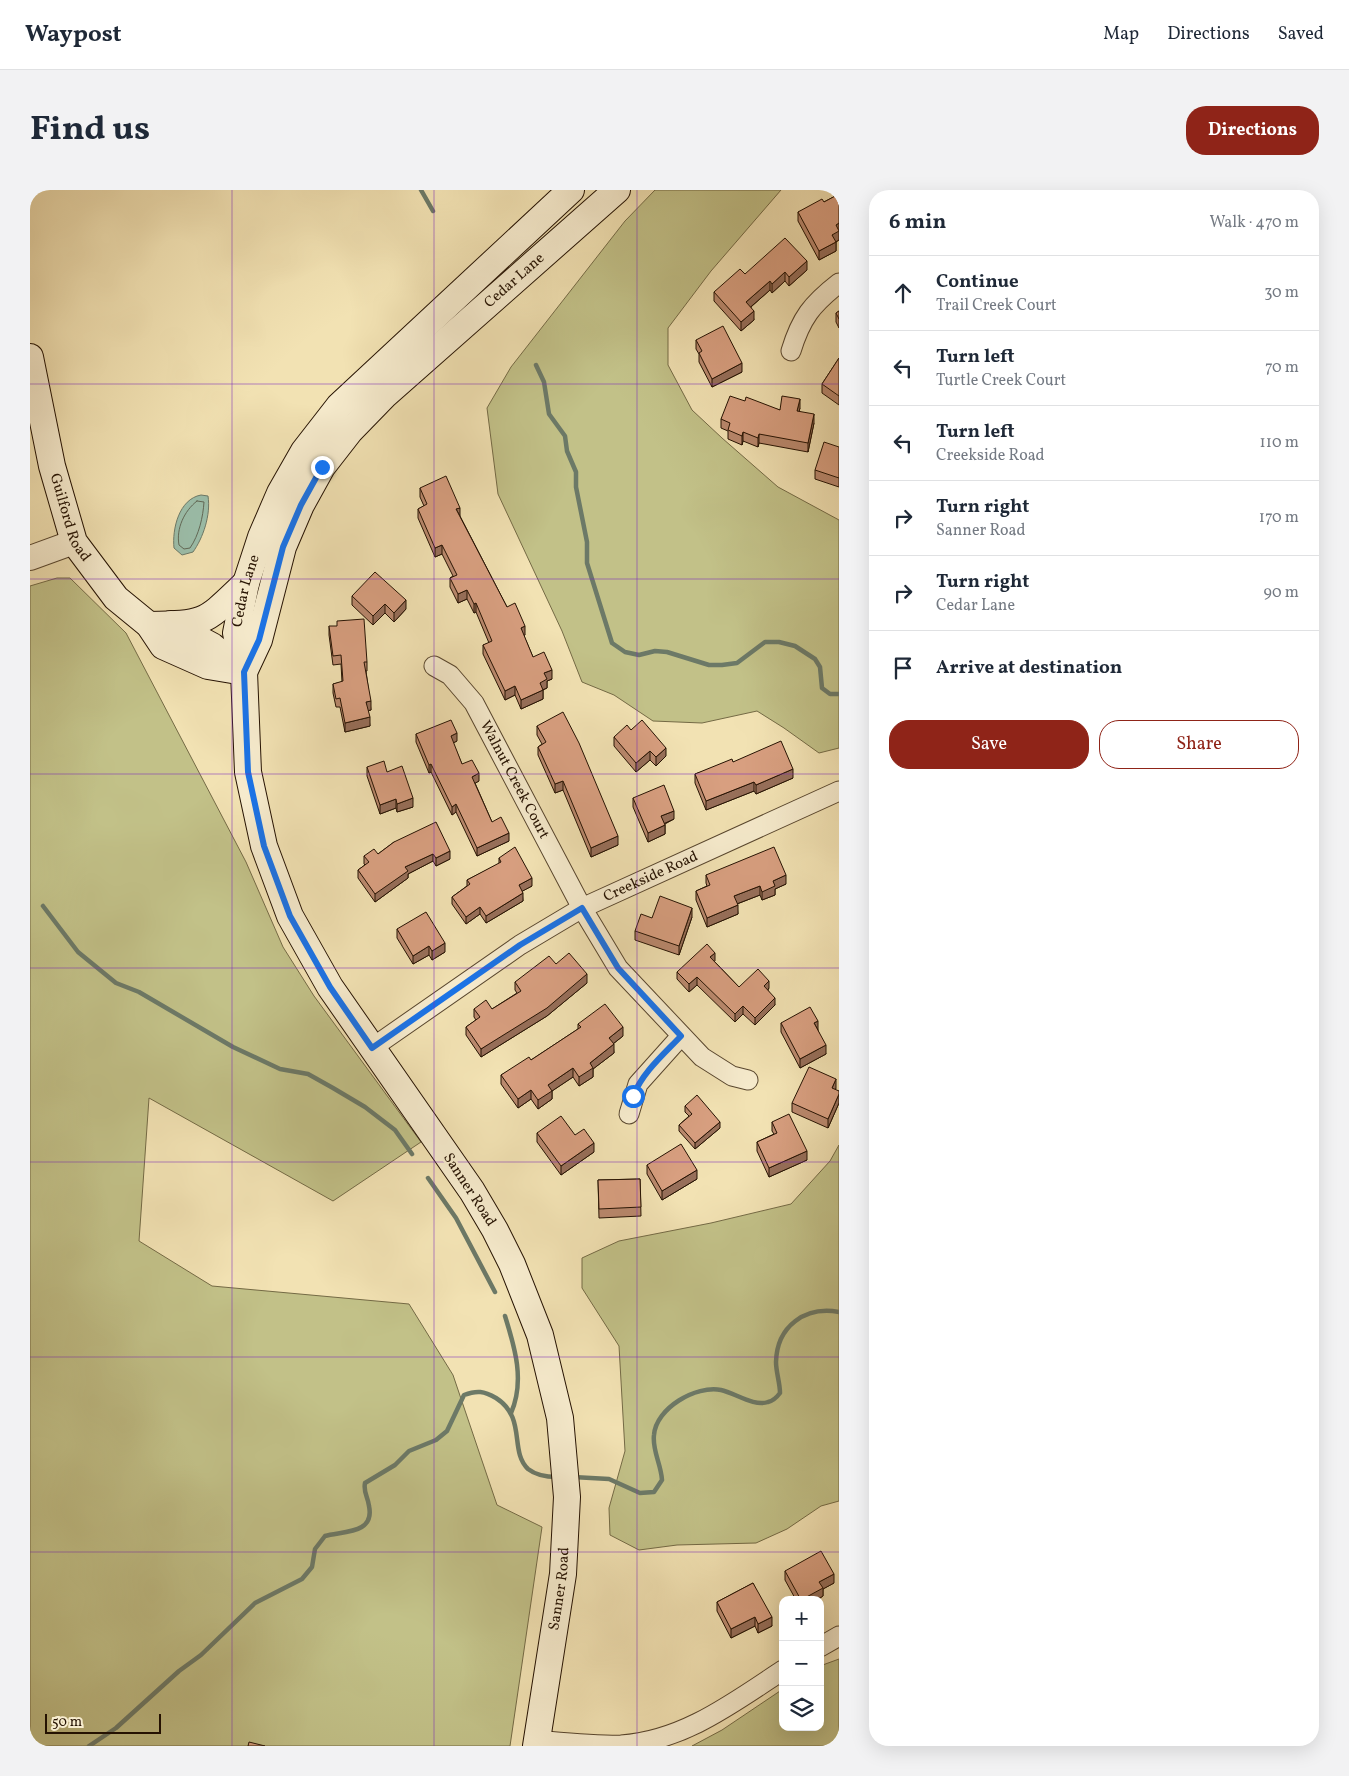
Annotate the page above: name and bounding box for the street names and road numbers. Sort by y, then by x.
street label: Cedar Lane [480,248,549,313]
street label: Guilford Road [44,471,96,566]
street label: Cedar Lane [227,552,265,629]
street label: Walnut Creek Court [475,717,554,843]
street label: Creekside Road [600,846,701,907]
street label: Sanner Road [437,1149,501,1231]
street label: Sanner Road [544,1547,575,1632]

